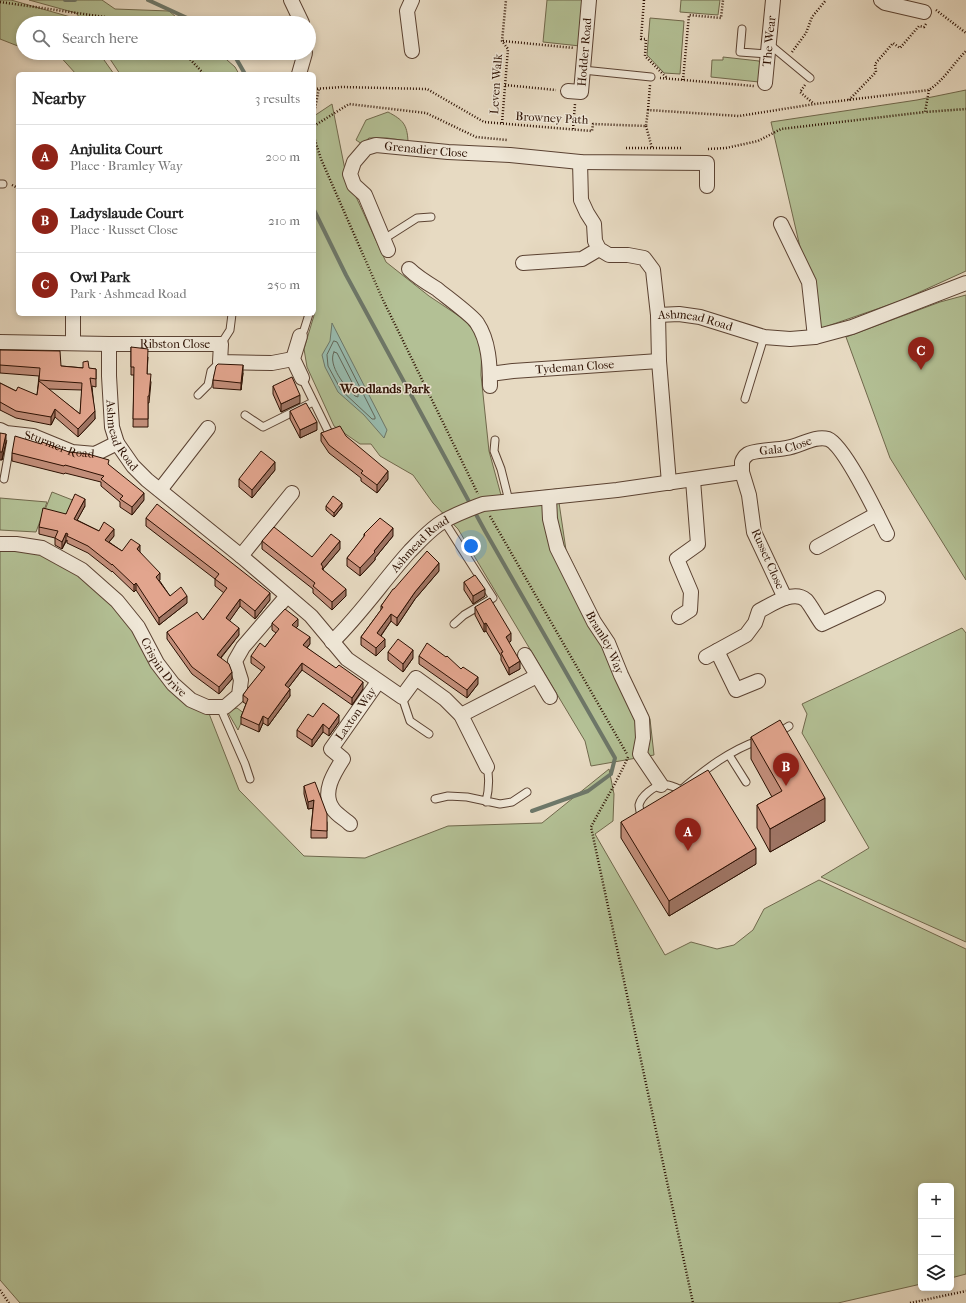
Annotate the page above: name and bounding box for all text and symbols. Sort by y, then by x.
street label: The Wear [760,14,779,67]
search box [16,16,316,60]
street label: Hodder Road [575,17,594,87]
icon: search [30,27,52,49]
text: Search here [62,29,138,47]
street label: Leven Walk [487,53,505,115]
text: Nearby [32,88,86,108]
text: 3 results [255,91,300,106]
street label: Browney Path [515,109,589,127]
street label: Grenadier Close [384,139,468,160]
text: Anjulita Court [70,140,163,158]
text: A [41,149,49,164]
text: 200 m [265,149,300,164]
text: Place · Bramley Way [70,158,183,173]
text: Ladyslaude Court [70,204,184,222]
text: B [41,213,49,228]
text: 210 m [268,213,300,228]
text: Place · Russet Close [70,222,178,237]
text: Owl Park [70,268,130,286]
text: C [41,277,49,292]
text: 250 m [267,277,300,292]
text: Park · Ashmead Road [70,286,187,301]
street label: Ashmead Road [657,307,735,334]
street label: Ribston Close [140,337,210,351]
pin: C [908,337,934,370]
street label: Tydeman Close [535,357,615,376]
district label: Woodlands Park [339,381,431,396]
street label: Ashmead Road [103,398,141,474]
street label: Sturmer Road [24,428,95,461]
street label: Gala Close [759,433,814,458]
street label: Ashmead Road [387,512,452,576]
street label: Russet Close [748,527,788,591]
your location [461,536,481,556]
street label: Bramley Way [583,609,627,677]
street label: Crispin Drive [138,635,189,700]
street label: Laxton Way [332,684,380,743]
pin: B [773,753,799,786]
pin: A [675,818,701,851]
map controls [918,1183,954,1291]
button: + [918,1183,954,1219]
button: − [918,1219,954,1255]
button: layers [918,1255,954,1291]

